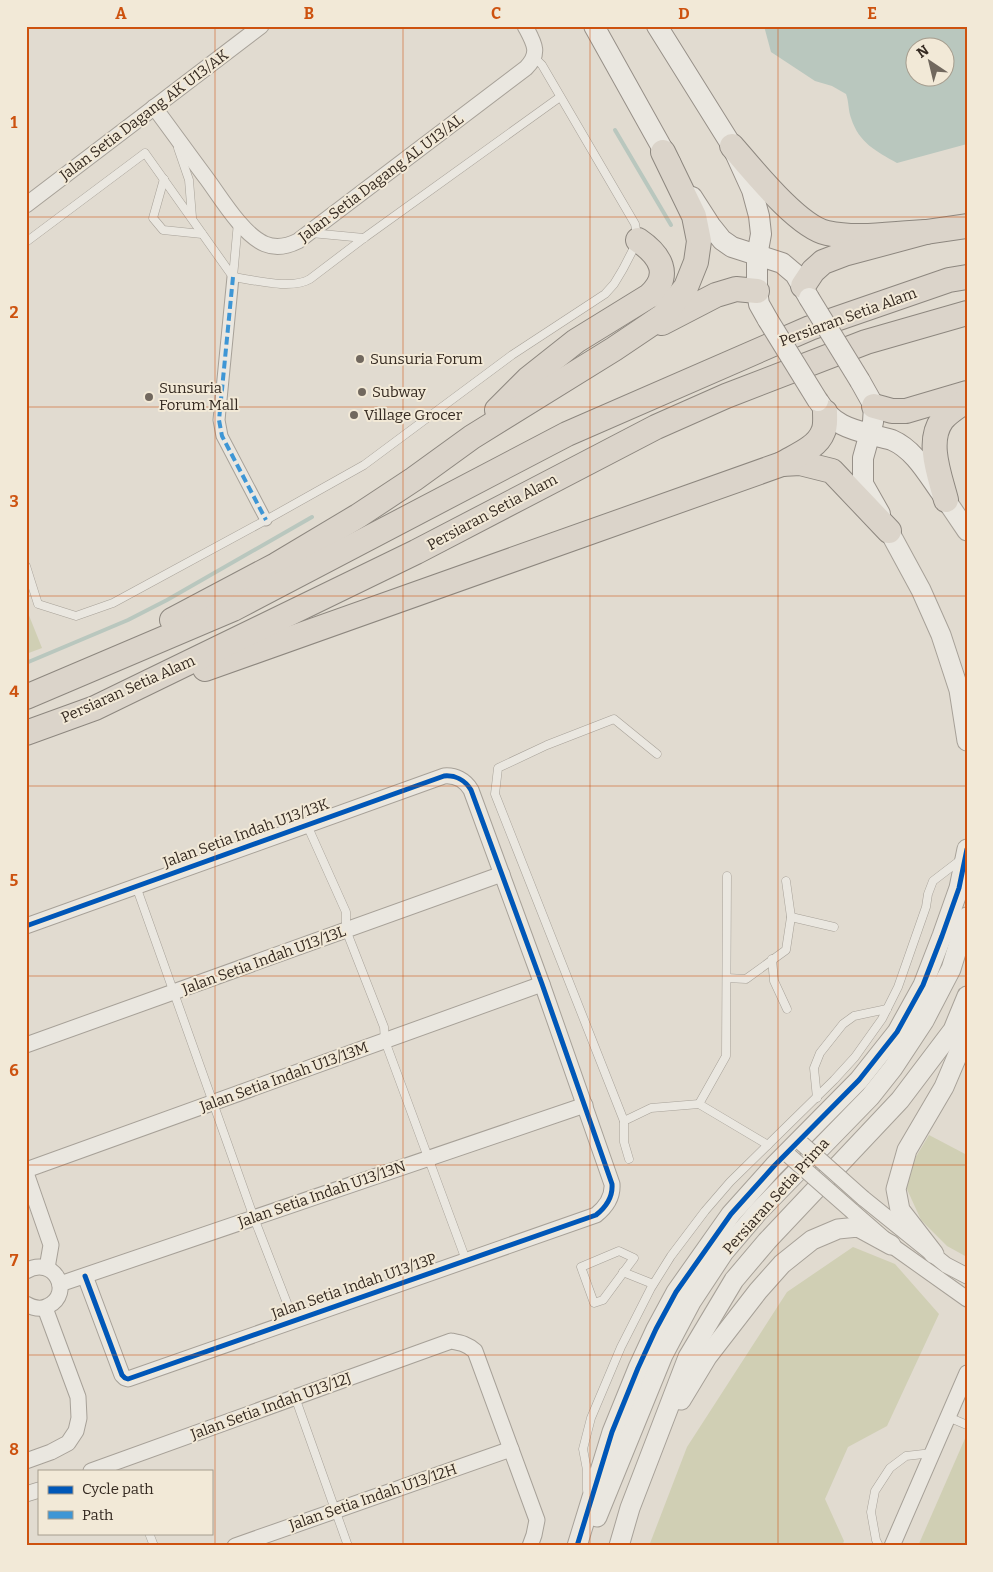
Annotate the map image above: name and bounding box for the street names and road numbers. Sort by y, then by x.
street label: Jalan Setia Dagang AK U13/AK [55,46,232,185]
street label: Jalan Setia Dagang AL U13/AL [294,110,467,246]
street label: Persiaran Setia Alam [777,284,920,350]
street label: Persiaran Setia Alam [424,470,561,554]
street label: Persiaran Setia Alam [58,651,198,727]
street label: Jalan Setia Indah U13/13K [160,794,332,872]
street label: Jalan Setia Indah U13/13L [179,922,348,998]
street label: Jalan Setia Indah U13/13M [196,1038,371,1116]
street label: Persiaran Setia Prima [719,1134,833,1258]
street label: Jalan Setia Indah U13/13N [235,1157,408,1232]
street label: Jalan Setia Indah U13/13P [268,1249,439,1323]
street label: Jalan Setia Indah U13/12J [187,1369,354,1444]
street label: Jalan Setia Indah U13/12H [286,1460,459,1535]

